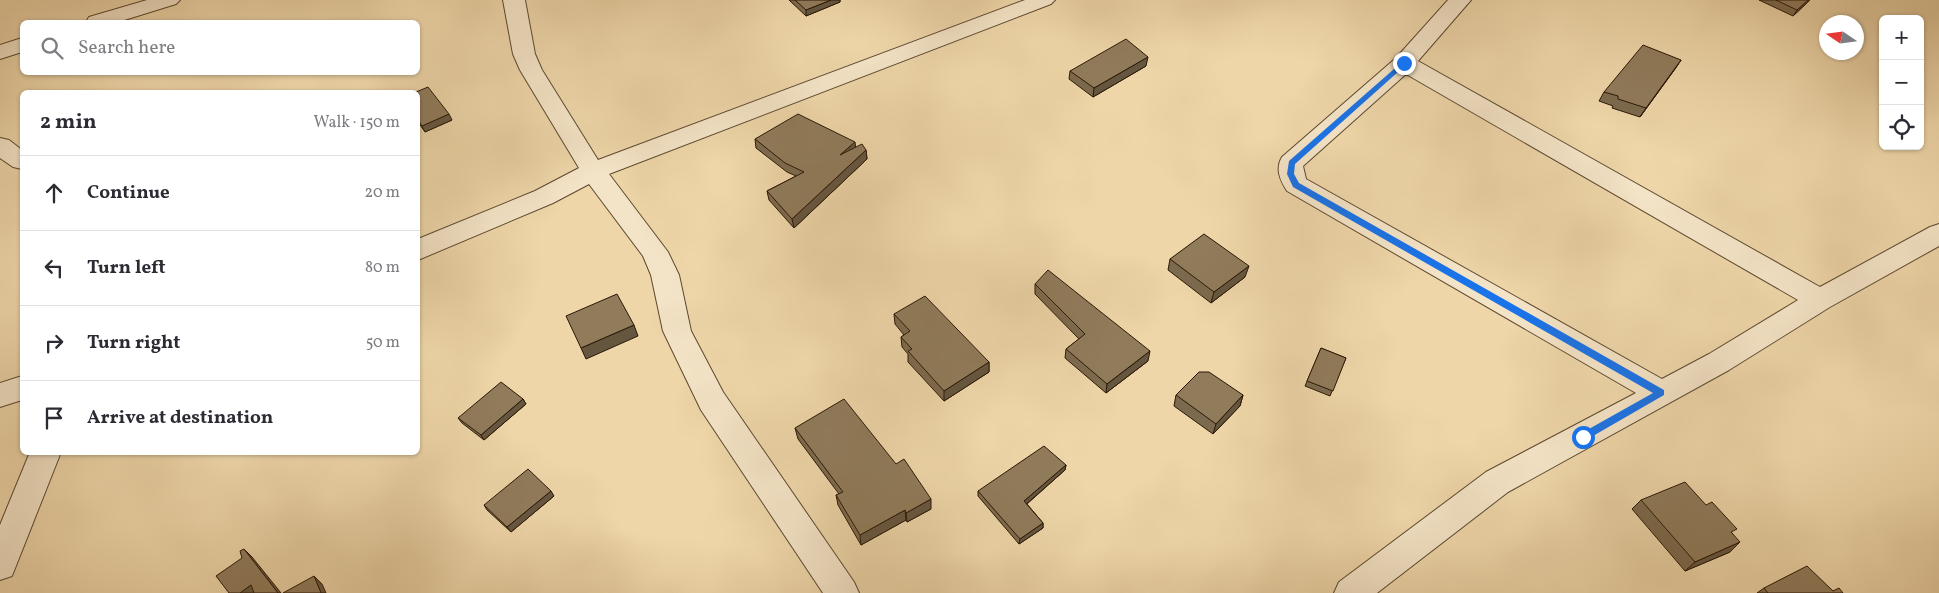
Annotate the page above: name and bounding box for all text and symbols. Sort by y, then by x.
north arrow [1819,15,1864,60]
map controls [1879,15,1924,150]
button: + [1879,15,1924,60]
search box [20,20,420,75]
icon: search [38,34,66,62]
text: Search here [78,35,175,61]
route end [1393,52,1416,75]
button: − [1879,60,1924,105]
button: locate [1879,105,1924,150]
text: 2 min [40,108,97,137]
text: Walk · 150 m [314,112,400,134]
icon: ahead [40,179,68,207]
text: Continue [87,180,170,206]
text: 20 m [365,182,400,204]
icon: left [40,254,68,282]
text: Turn left [87,255,166,281]
text: 80 m [365,257,400,279]
icon: right [40,329,68,357]
text: Turn right [87,330,180,356]
text: 50 m [366,332,400,354]
icon: arrive [40,404,68,432]
text: Arrive at destination [87,405,273,431]
route start [1572,426,1595,449]

